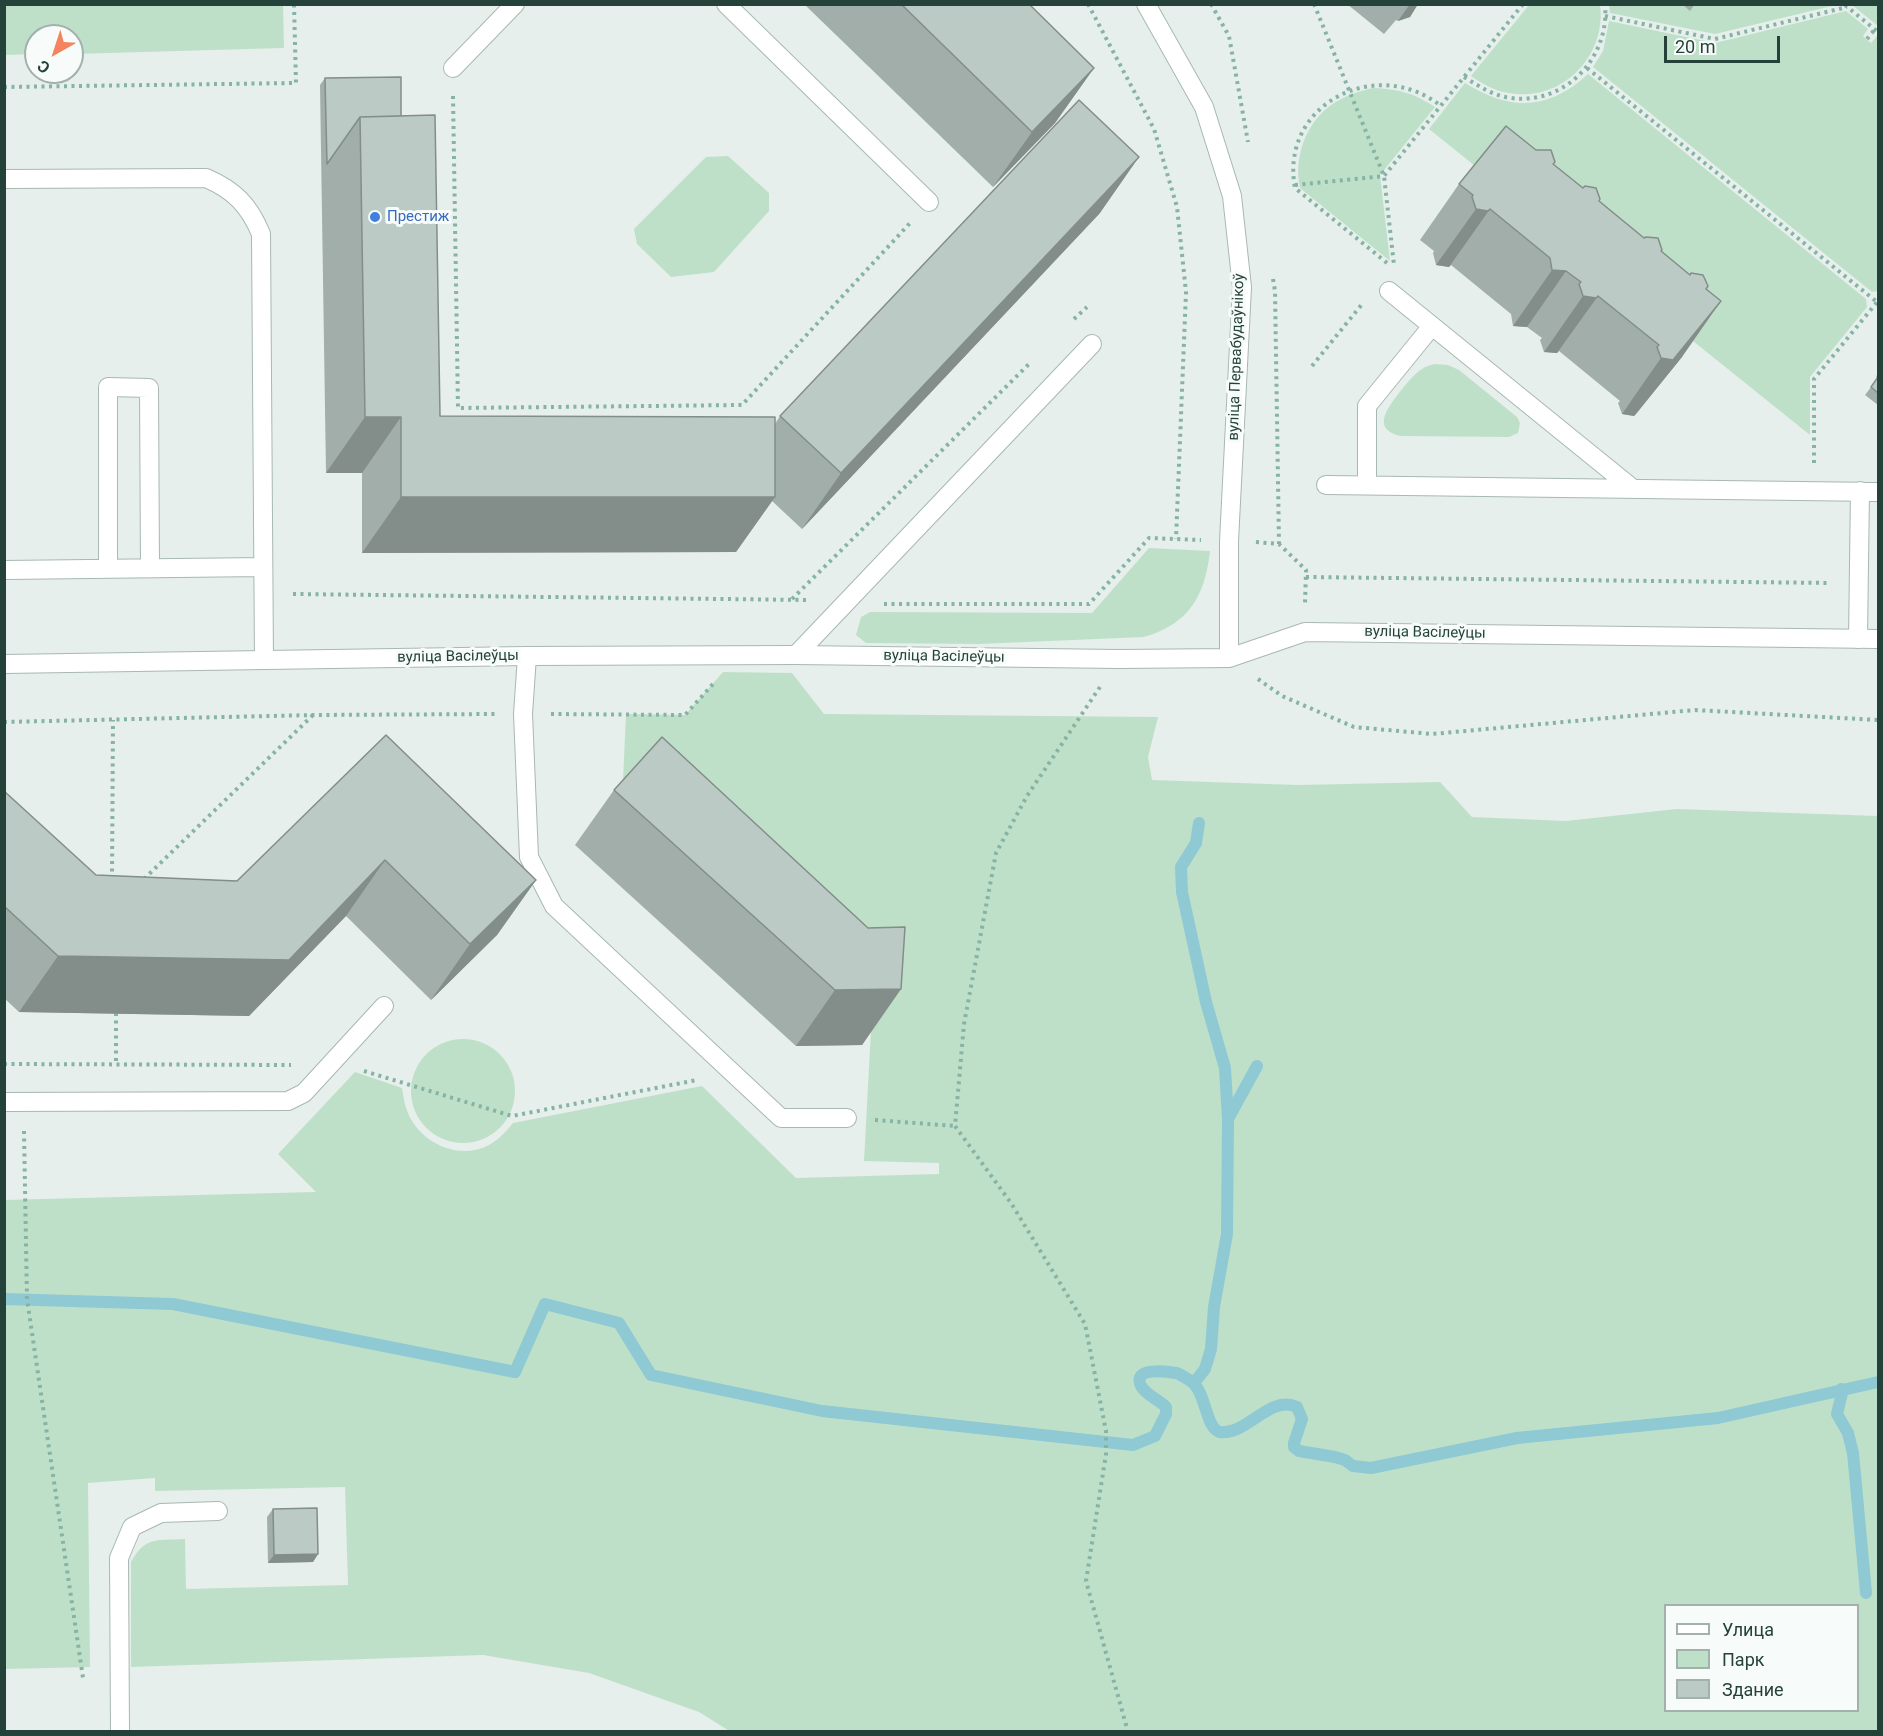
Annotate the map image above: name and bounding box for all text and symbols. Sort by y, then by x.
north arrow [24,24,84,84]
scale bar [1667,24,1782,62]
text: 20 m [1675,36,1715,57]
text: С [34,56,54,77]
place label: Престиж [387,208,449,226]
marker: Престиж [368,210,382,224]
street label: вуліца Первабудаўнікоў [1225,273,1249,441]
street label: вуліца Васілеўцы [1364,623,1486,643]
street label: вуліца Васілеўцы [397,647,519,667]
street label: вуліца Васілеўцы [883,647,1005,667]
legend [1664,1604,1859,1712]
text: Улица [1722,1619,1774,1640]
text: Парк [1722,1649,1764,1670]
text: Здание [1722,1679,1784,1700]

